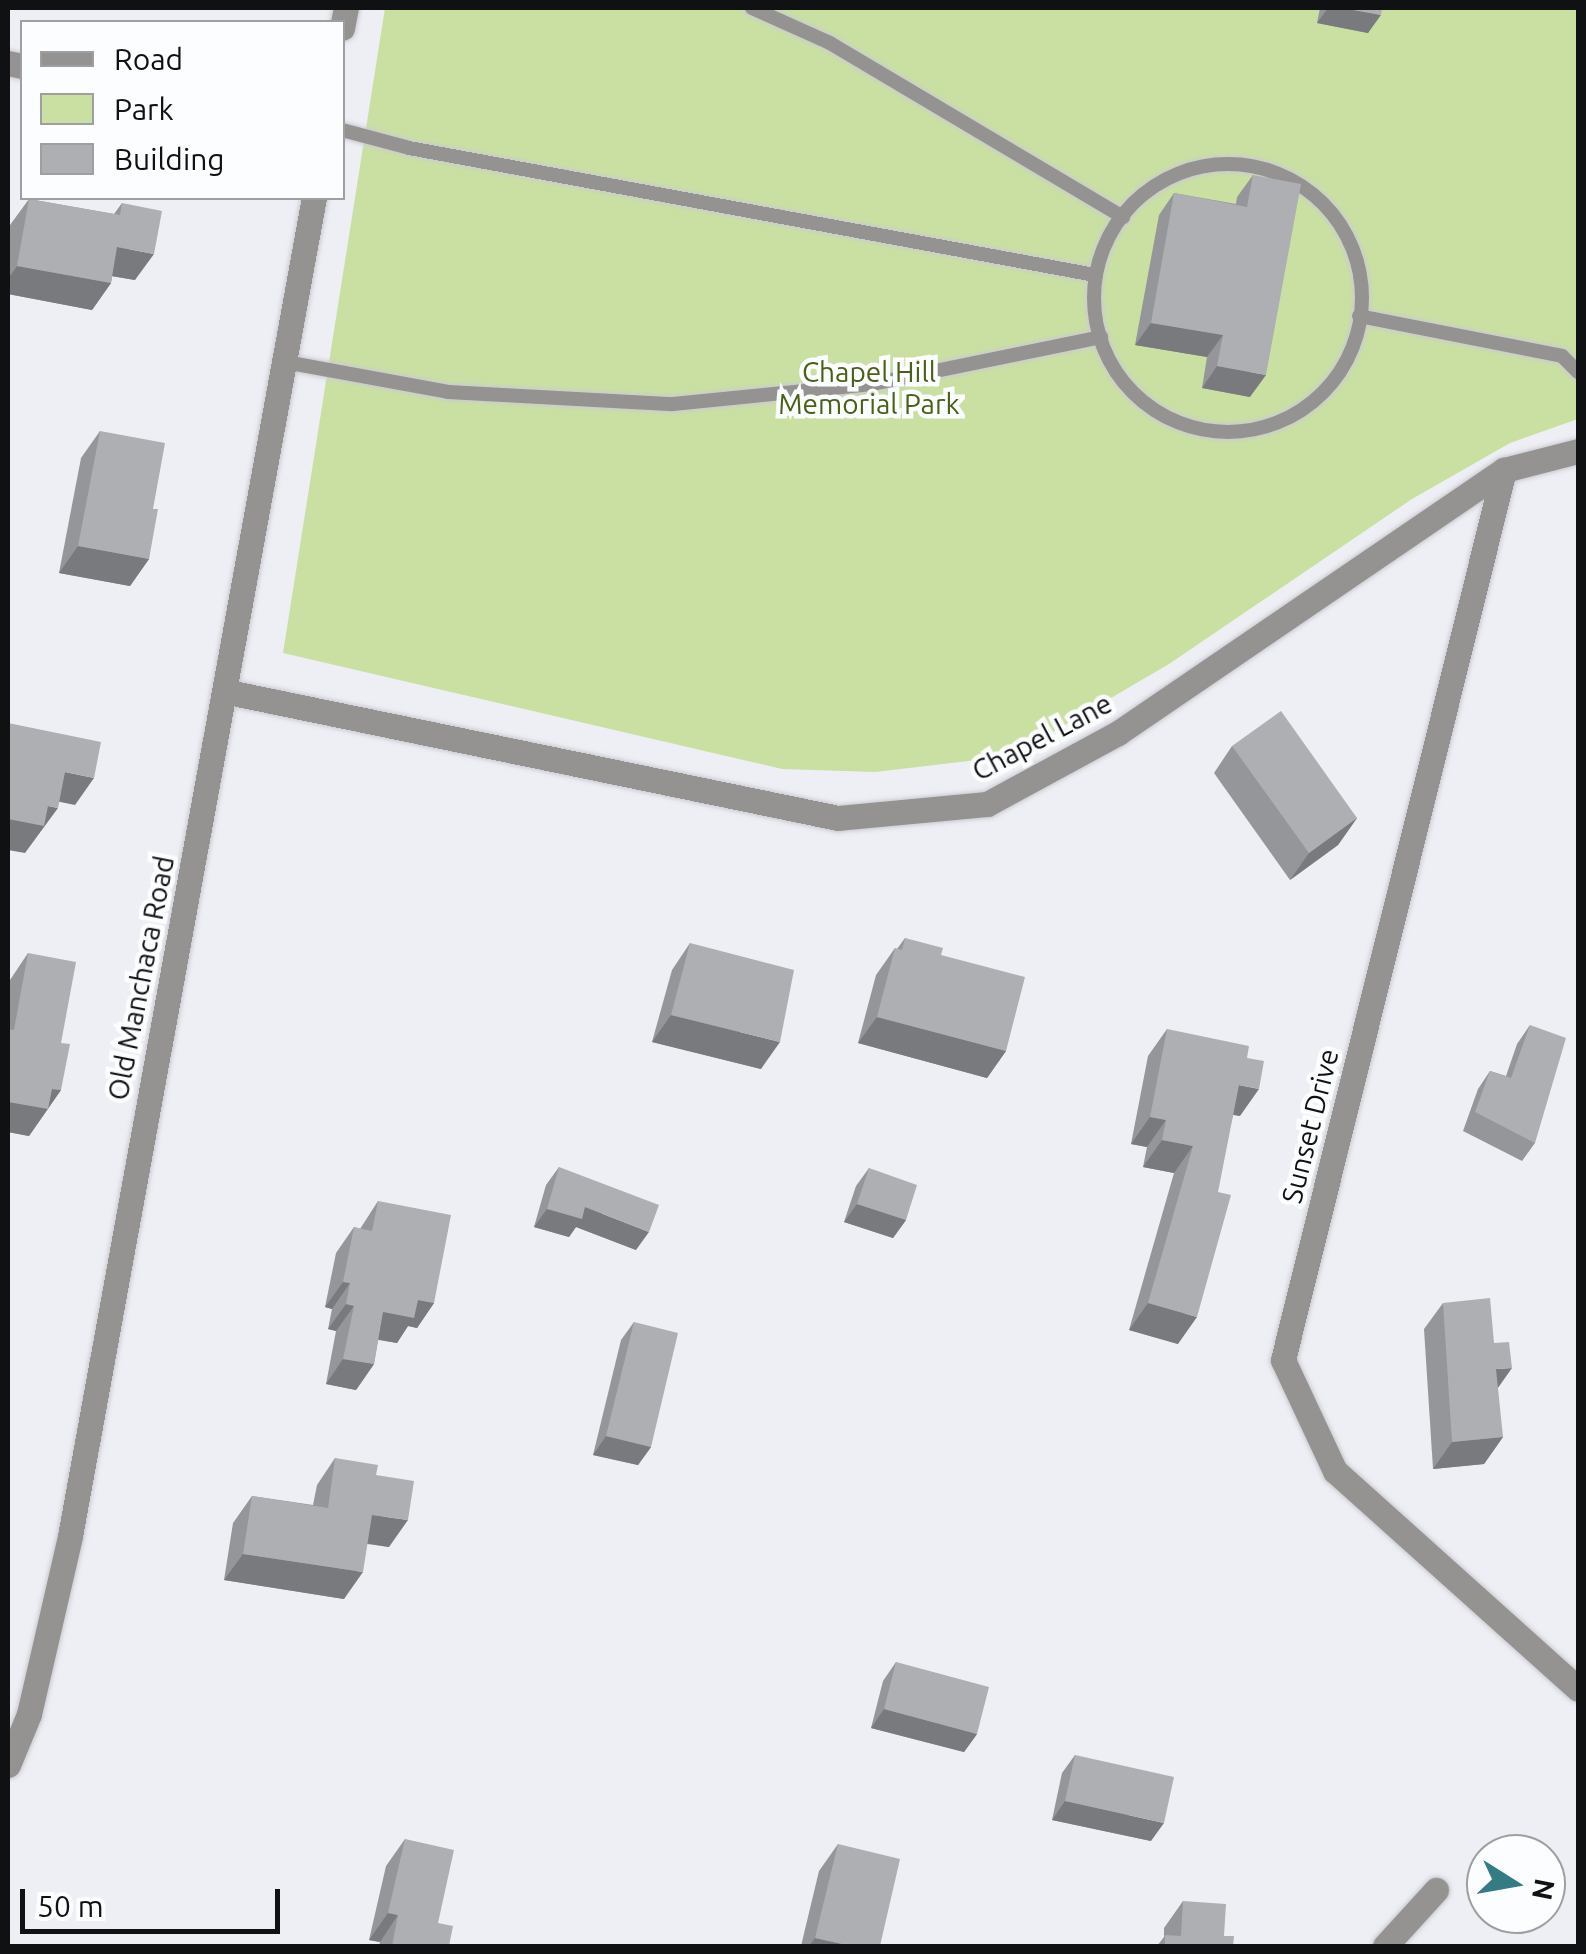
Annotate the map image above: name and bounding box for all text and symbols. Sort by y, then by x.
legend [20,20,345,200]
text: Road [114,42,183,76]
text: Park [114,92,174,126]
text: Building [114,142,225,176]
park label: Chapel Hill Memorial Park [778,355,960,421]
street label: Chapel Lane [966,686,1118,788]
street label: Old Manchaca Road [101,853,181,1103]
street label: Sunset Drive [1275,1045,1345,1207]
north arrow [1466,1834,1566,1934]
scale bar [25,1869,285,1931]
text: N [1527,1876,1561,1903]
text: 50 m [37,1889,104,1923]

